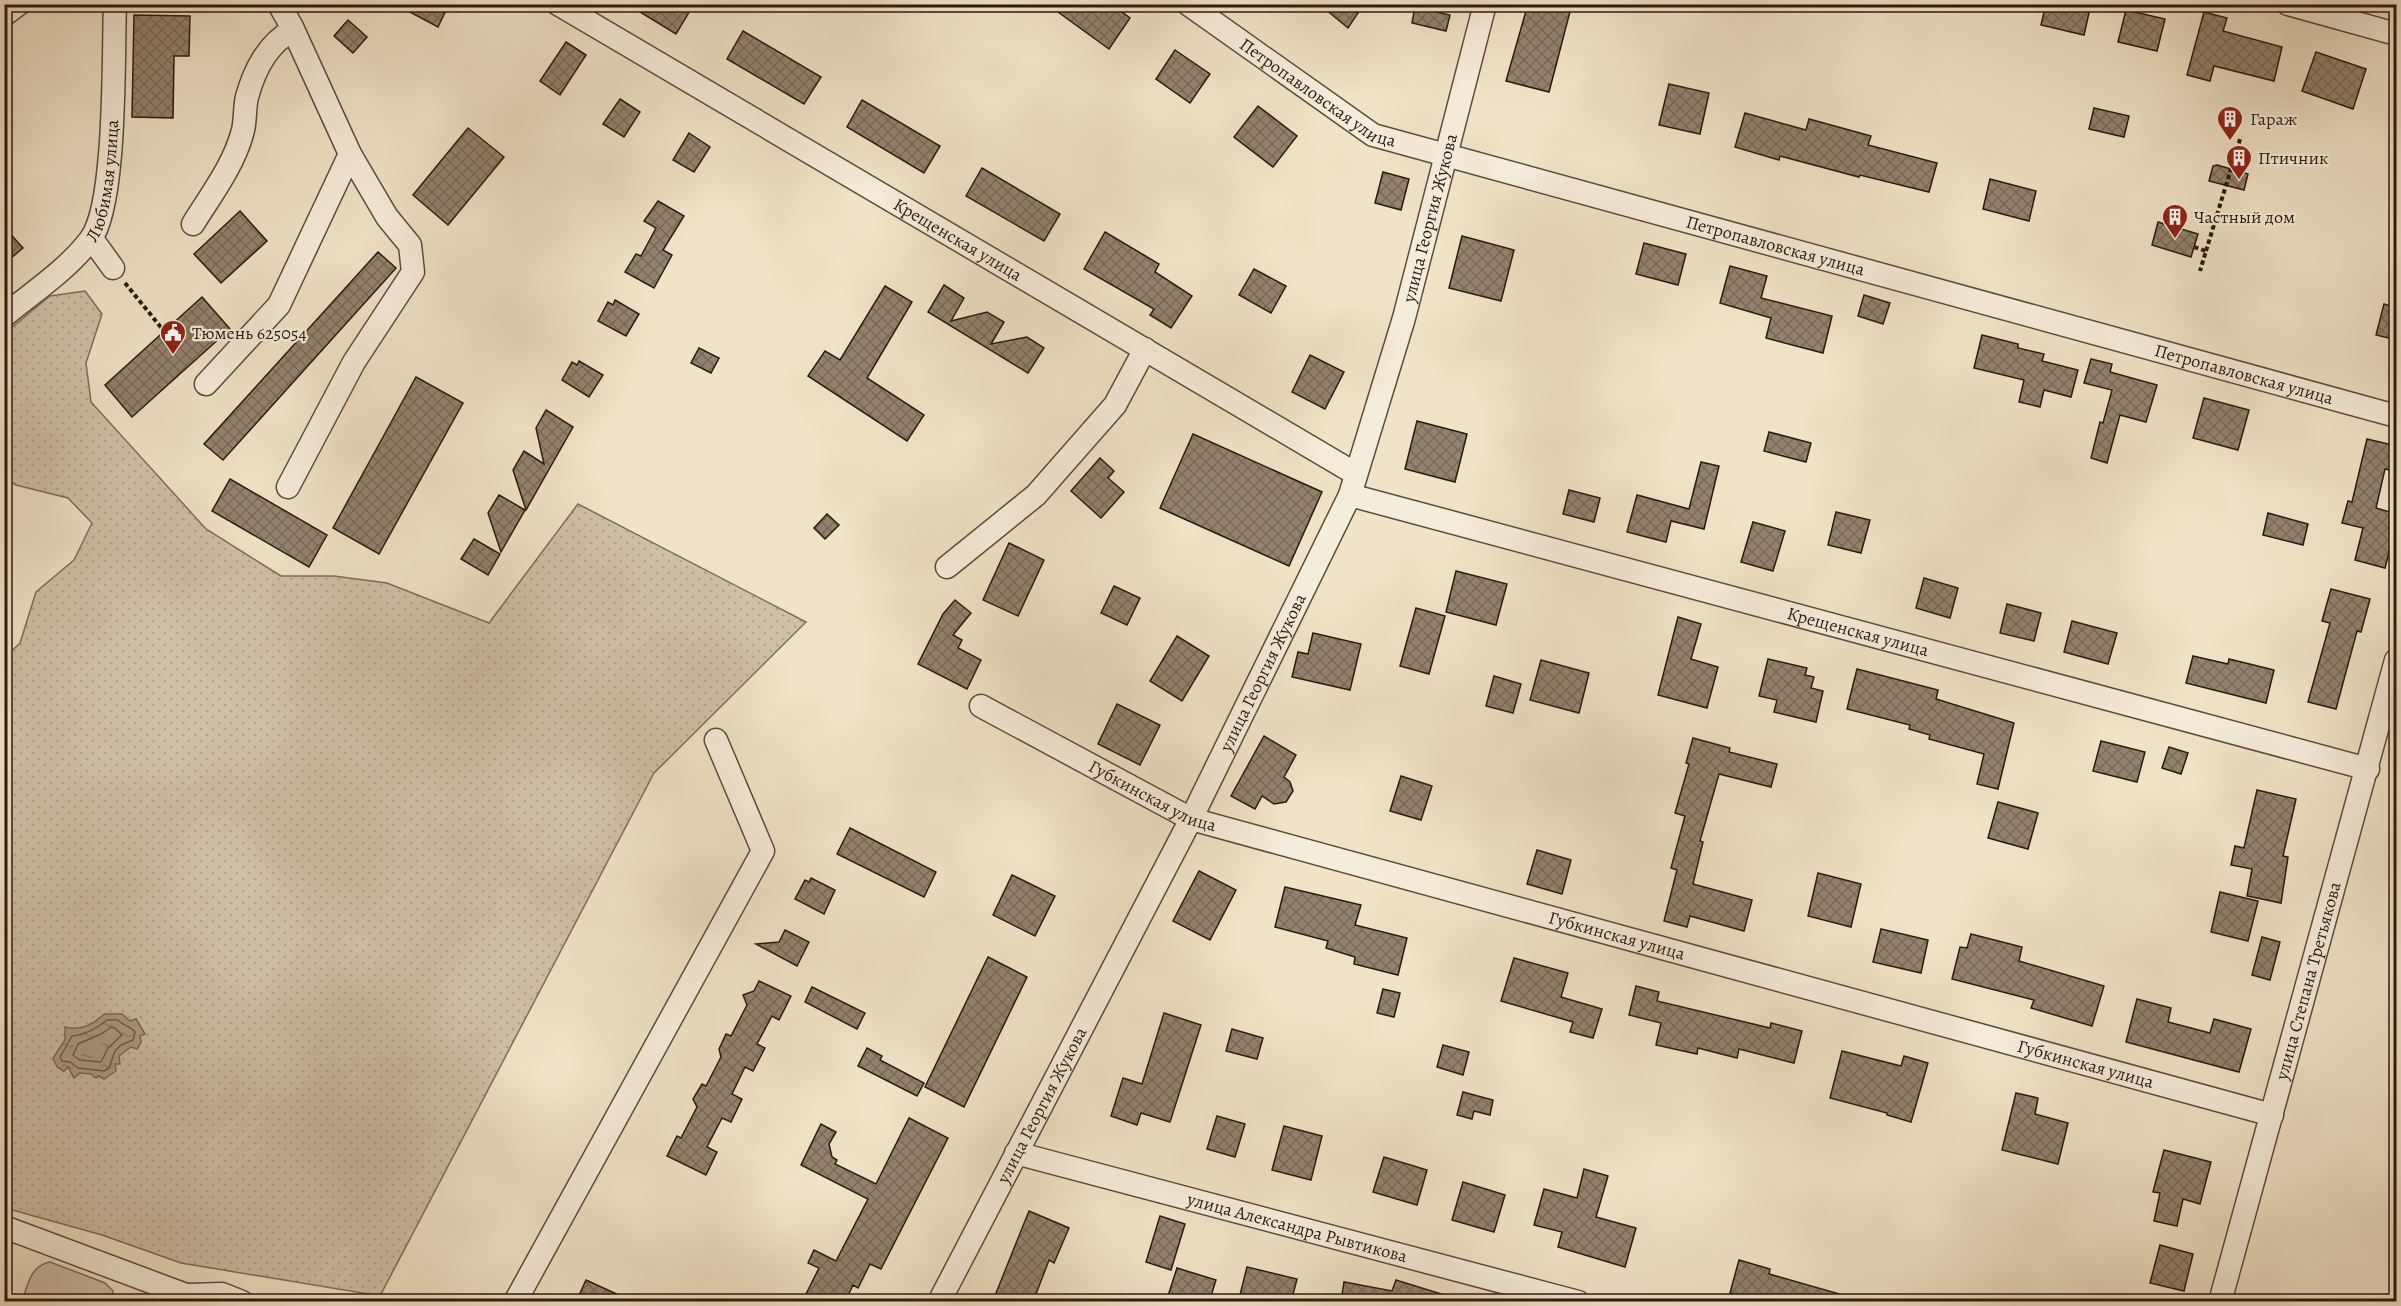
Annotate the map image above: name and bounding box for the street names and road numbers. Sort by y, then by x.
street label: Петропавловская улица [1235,32,1399,153]
street label: Любимая улица [80,118,124,246]
street label: улица Георгия Жукова [1396,130,1463,306]
street label: Крещенская улица [889,192,1027,287]
street label: Петропавловская улица [1683,210,1868,282]
street label: Петропавловская улица [2152,338,2337,410]
street label: улица Георгия Жукова [1213,589,1312,756]
street label: Крещенская улица [1784,601,1932,662]
street label: Губкинская улица [1084,754,1220,838]
street label: улица Степана Третьякова [2269,878,2347,1084]
street label: Губкинская улица [1546,906,1688,966]
street label: улица Георгия Жукова [990,1022,1093,1188]
street label: Губкинская улица [2015,1034,2157,1094]
street label: улица Александра Рывтикова [1184,1187,1411,1268]

